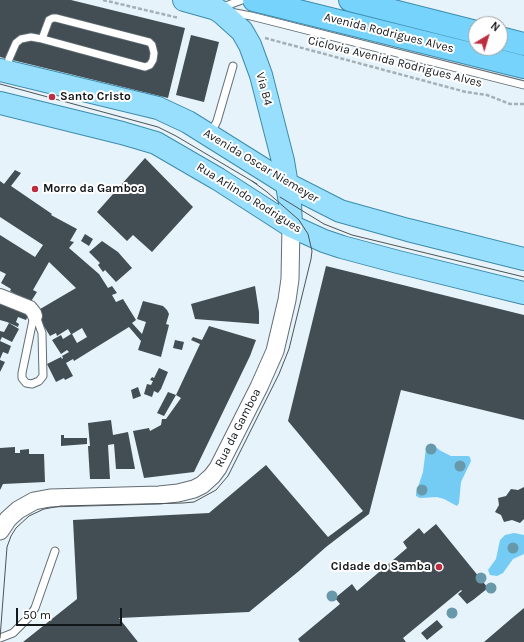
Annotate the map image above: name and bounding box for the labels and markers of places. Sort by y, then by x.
place label: Santo Cristo [60,90,131,104]
marker: Santo Cristo [47,92,57,102]
place label: Morro da Gamboa [43,182,145,196]
marker: Morro da Gamboa [30,184,40,194]
place label: Cidade do Samba [331,560,431,574]
marker: Cidade do Samba [434,562,444,572]

